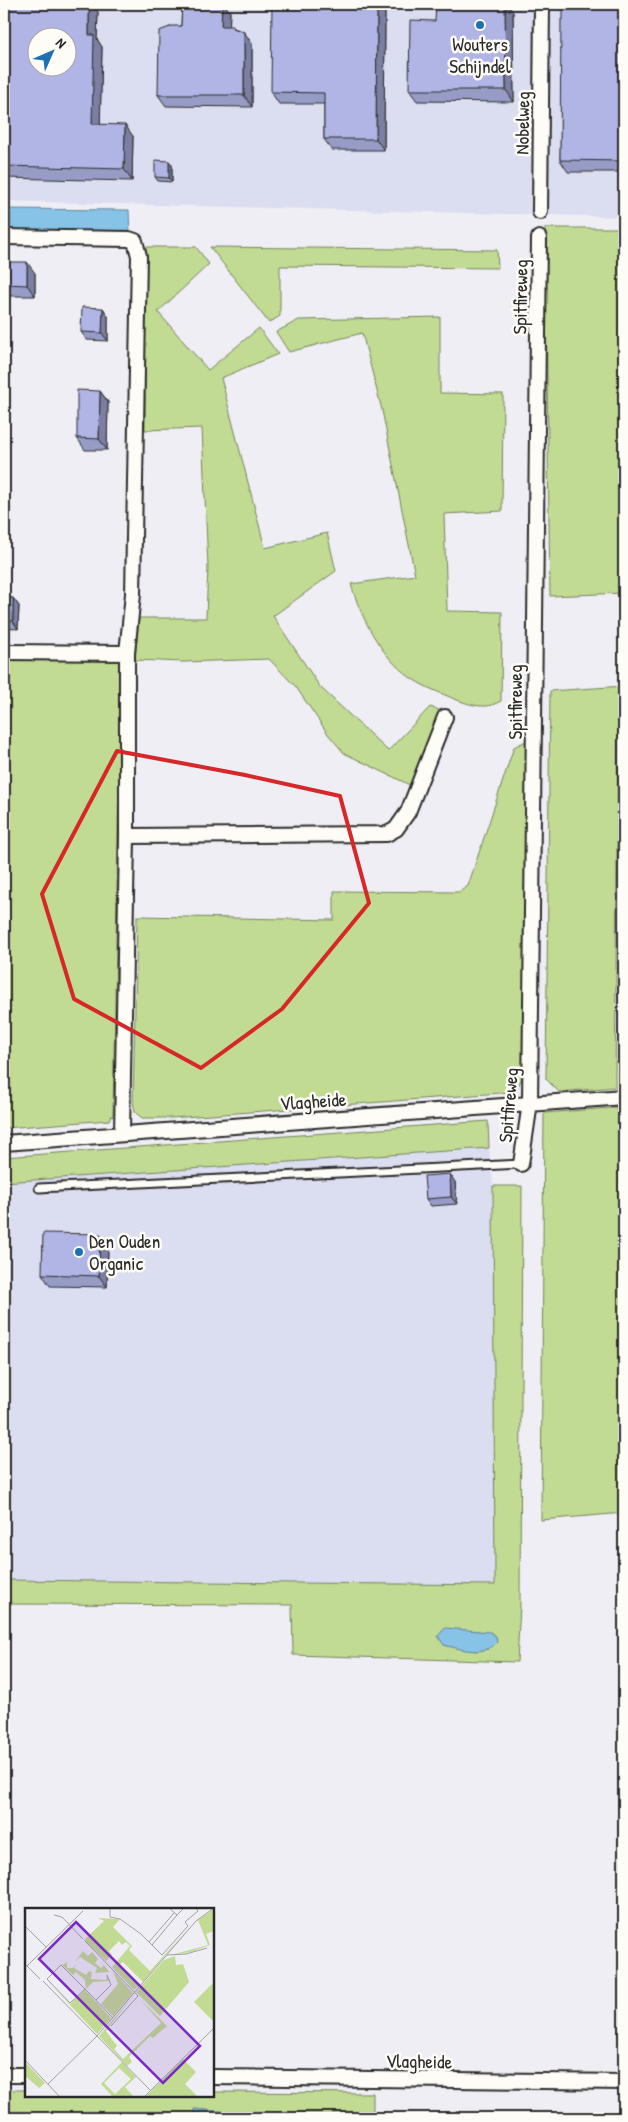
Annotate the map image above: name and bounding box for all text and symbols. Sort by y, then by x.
marker: Wouters Schijndel [474,19,486,31]
north arrow [28,28,78,78]
place label: Wouters Schijndel [449,31,512,79]
text: N [52,33,71,52]
street label: Nobelweg [508,91,536,155]
street label: Spitfireweg [506,259,534,335]
street label: Spitfireweg [502,665,528,739]
street label: Spitfireweg [492,1067,524,1143]
street label: Vlagheide [279,1086,347,1116]
place label: Den Ouden Organic [89,1228,160,1276]
marker: Den Ouden Organic [73,1246,85,1258]
inset map [25,1908,214,2097]
street label: Vlagheide [386,2047,453,2075]

